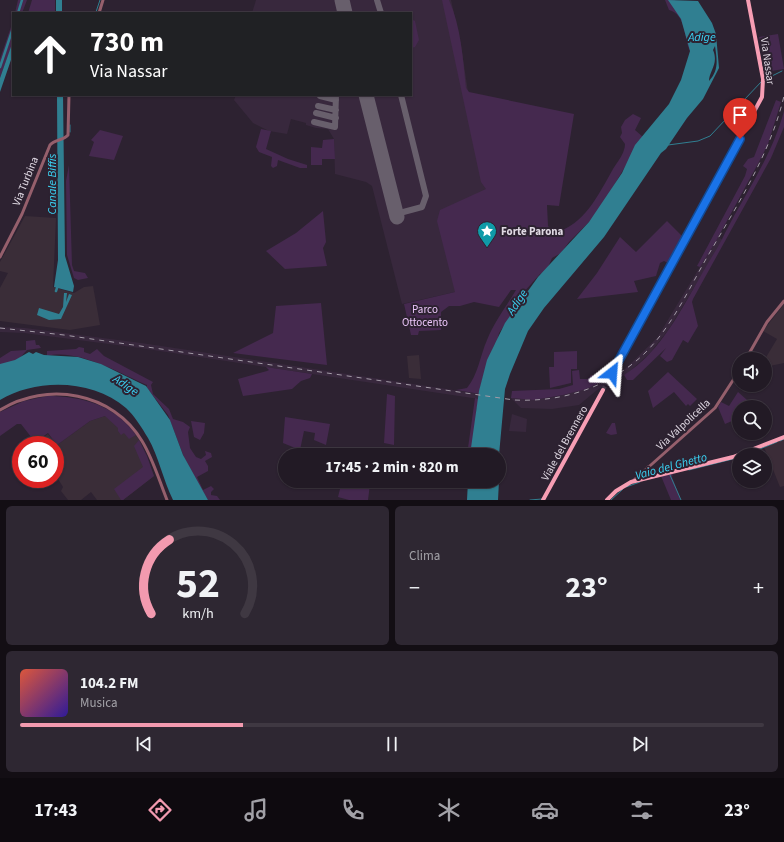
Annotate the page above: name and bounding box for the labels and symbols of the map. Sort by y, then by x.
water label: Adige [687,29,716,46]
street label: Via Nassar [757,37,778,86]
pin [723,98,757,139]
water label: Canale Biffis [44,153,61,214]
street label: Via Turbina [9,154,42,208]
place icon: Forte Parona [476,220,498,248]
place label: Forte Parona [501,224,564,239]
water label: Adige [502,286,532,319]
park label: Parco Ottocento [402,302,448,330]
position arrow [591,352,633,394]
water label: Adige [109,370,142,400]
street label: Via Valpolicella [653,395,714,453]
street label: Viale del Brennero [538,403,591,483]
speed limit sign: 60 [12,436,64,488]
water label: Vaio del Ghetto [633,449,709,484]

